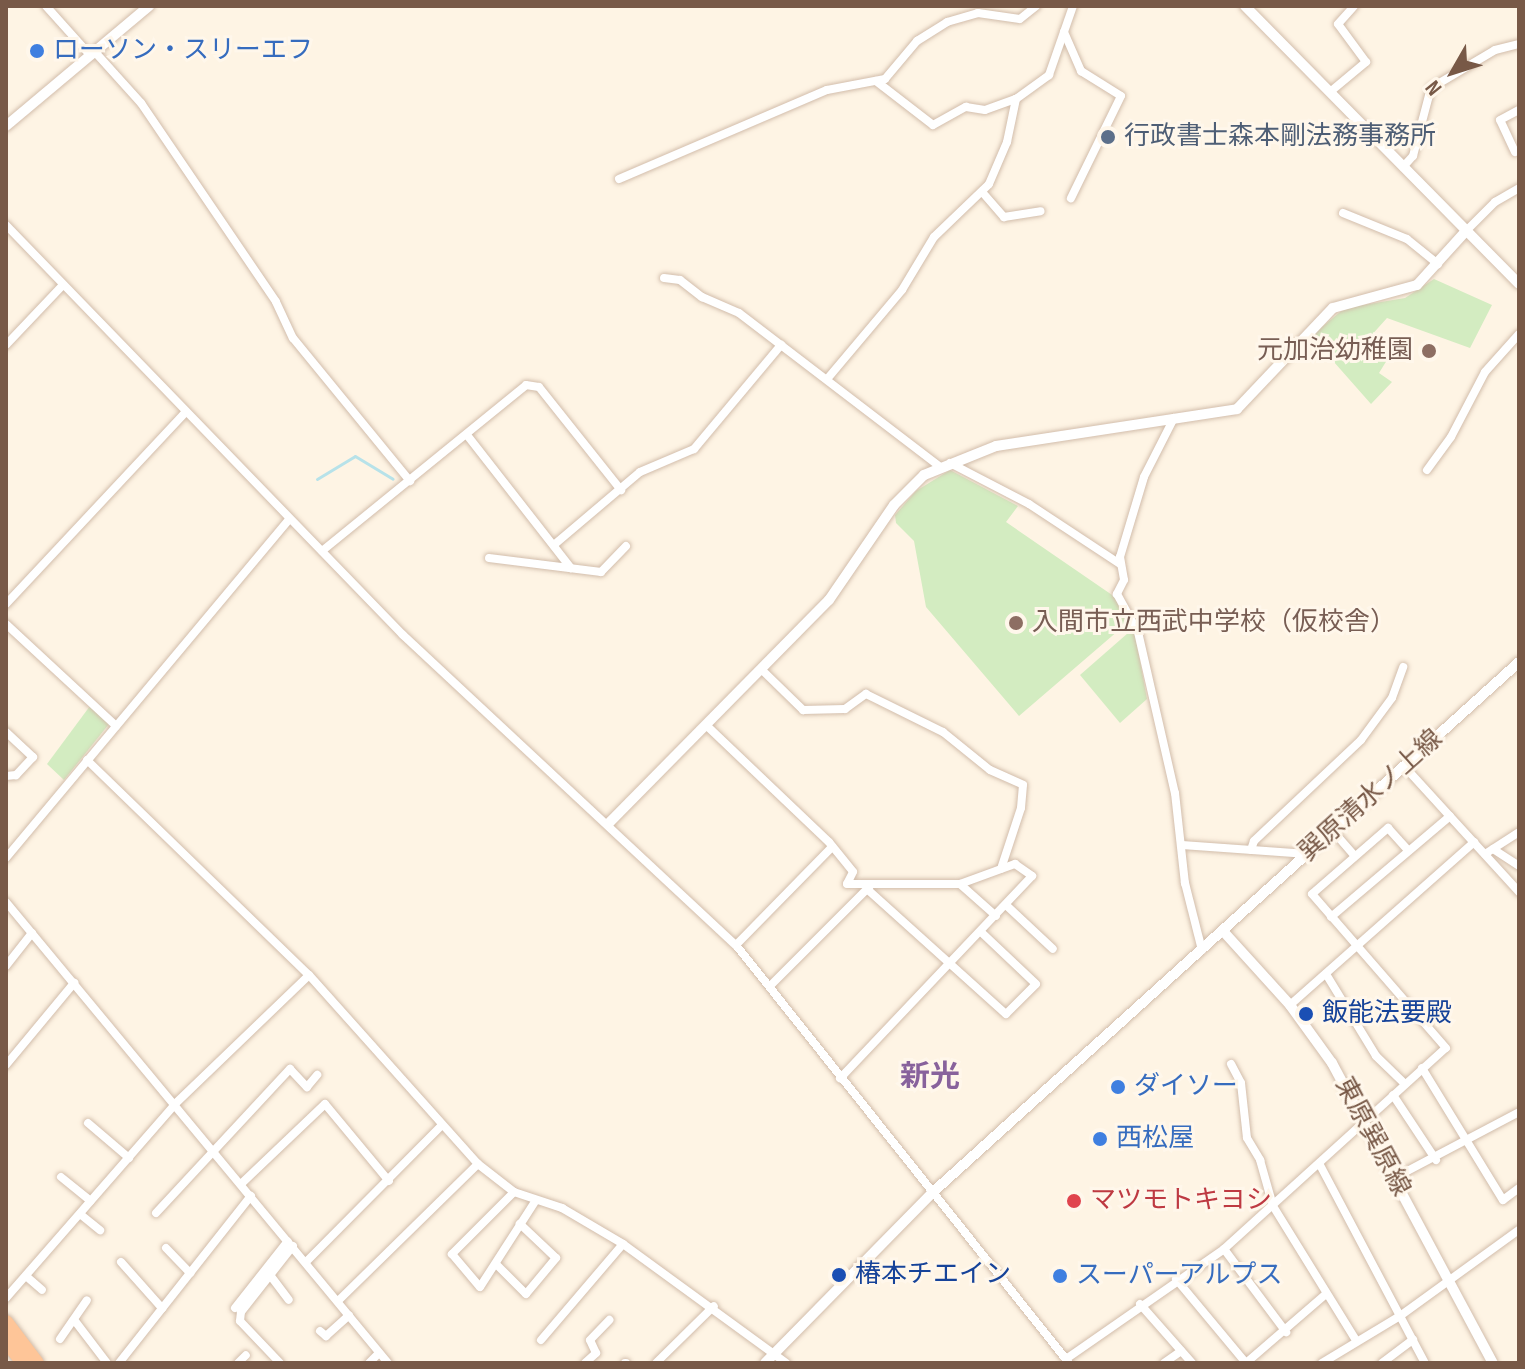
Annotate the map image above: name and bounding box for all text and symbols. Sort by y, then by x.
north arrow [1413,32,1493,112]
place label: ローソン・スリーエフ [53,35,313,67]
marker: ローソン・スリーエフ [28,42,46,60]
text: N [1420,74,1448,100]
place label: 行政書士森本剛法務事務所 [1124,121,1436,153]
marker: 行政書士森本剛法務事務所 [1099,128,1117,146]
place label: 元加治幼稚園 [1257,335,1413,367]
marker: 元加治幼稚園 [1420,342,1438,360]
place label: 入間市立西武中学校（仮校舎） [1032,607,1396,639]
marker: 入間市立西武中学校（仮校舎） [1007,614,1025,632]
street label: 巽原清水ノ上線 [1293,724,1449,868]
place label: 飯能法要殿 [1322,998,1452,1030]
marker: 飯能法要殿 [1297,1005,1315,1023]
district label: 新光 [900,1059,960,1095]
place label: ダイソー [1134,1071,1238,1103]
street label: 東原巽原線 [1328,1072,1416,1202]
marker: ダイソー [1109,1078,1127,1096]
place label: 西松屋 [1116,1123,1194,1155]
marker: 西松屋 [1091,1130,1109,1148]
place label: マツモトキヨシ [1090,1185,1272,1217]
marker: マツモトキヨシ [1065,1192,1083,1210]
place label: 椿本チエイン [855,1259,1011,1291]
place label: スーパーアルプス [1076,1260,1284,1292]
marker: 椿本チエイン [830,1266,848,1284]
marker: スーパーアルプス [1051,1267,1069,1285]

